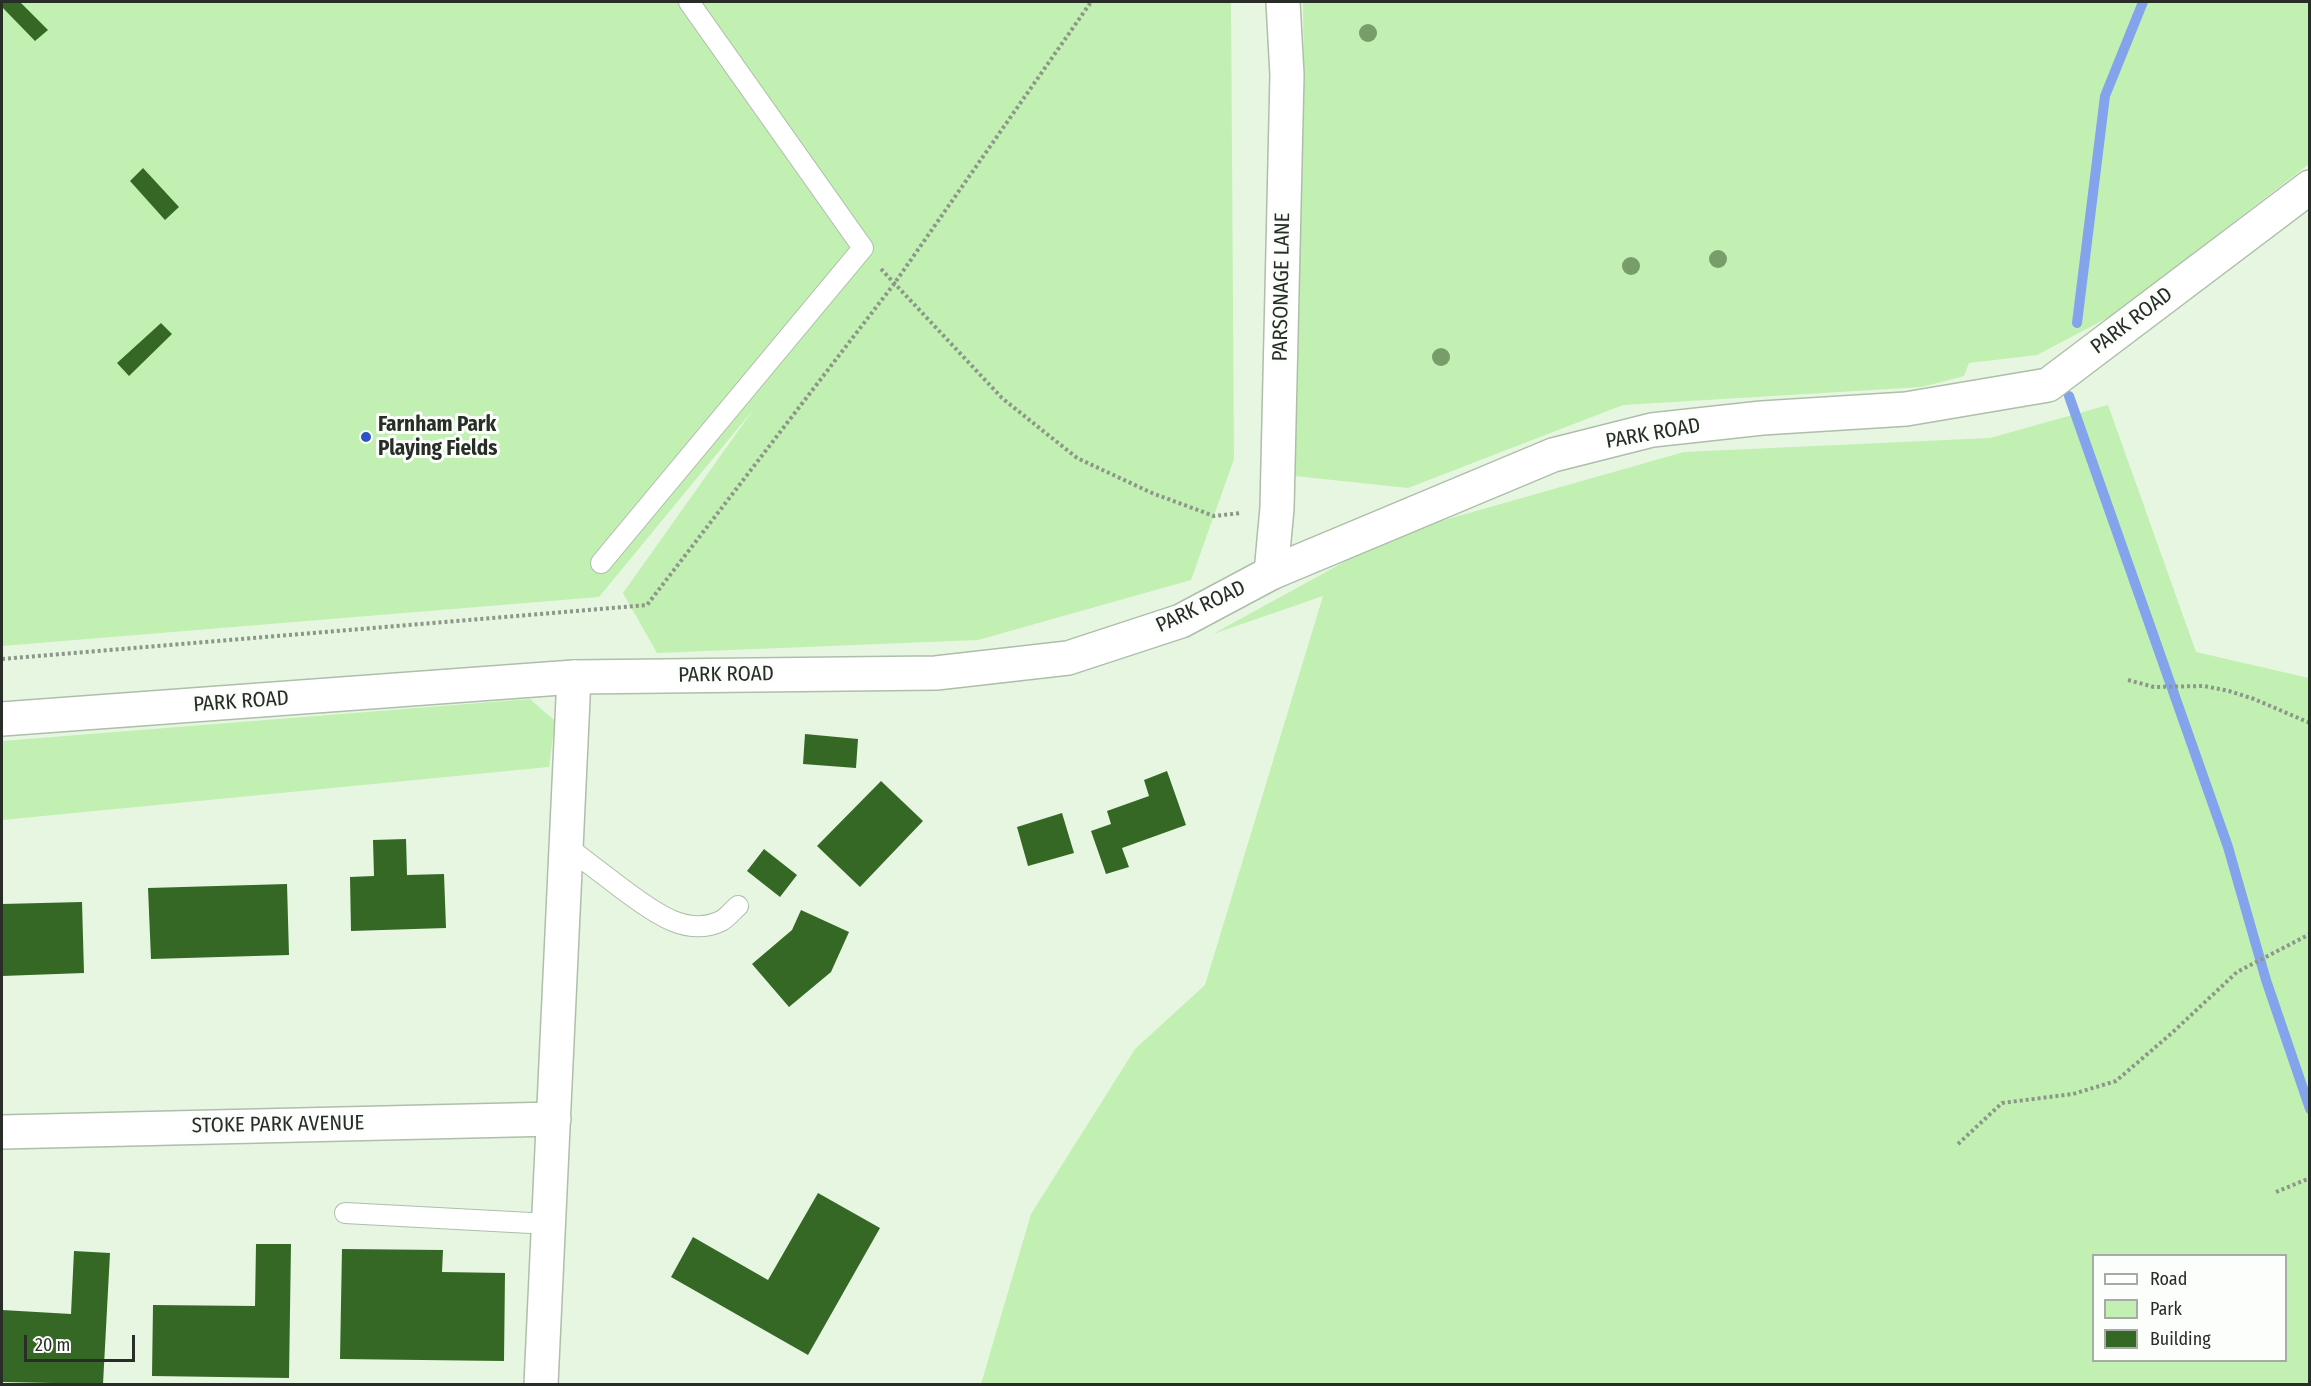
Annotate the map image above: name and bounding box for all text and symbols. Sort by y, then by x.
street label: PARSONAGE LANE [1268,212,1296,362]
street label: PARK ROAD [2086,282,2178,360]
place label: Farnham Park Playing Fields [378,412,497,462]
street label: PARK ROAD [1604,413,1702,455]
marker: Farnham Park Playing Fields [359,430,373,444]
street label: PARK ROAD [1152,575,1250,639]
street label: PARK ROAD [678,662,774,688]
street label: PARK ROAD [192,686,290,718]
street label: STOKE PARK AVENUE [192,1111,364,1139]
legend [2092,1254,2287,1362]
text: Road [2150,1268,2187,1290]
text: Park [2150,1298,2182,1320]
scale bar [27,1323,138,1361]
text: Building [2150,1328,2211,1350]
text: 20 m [35,1334,70,1356]

